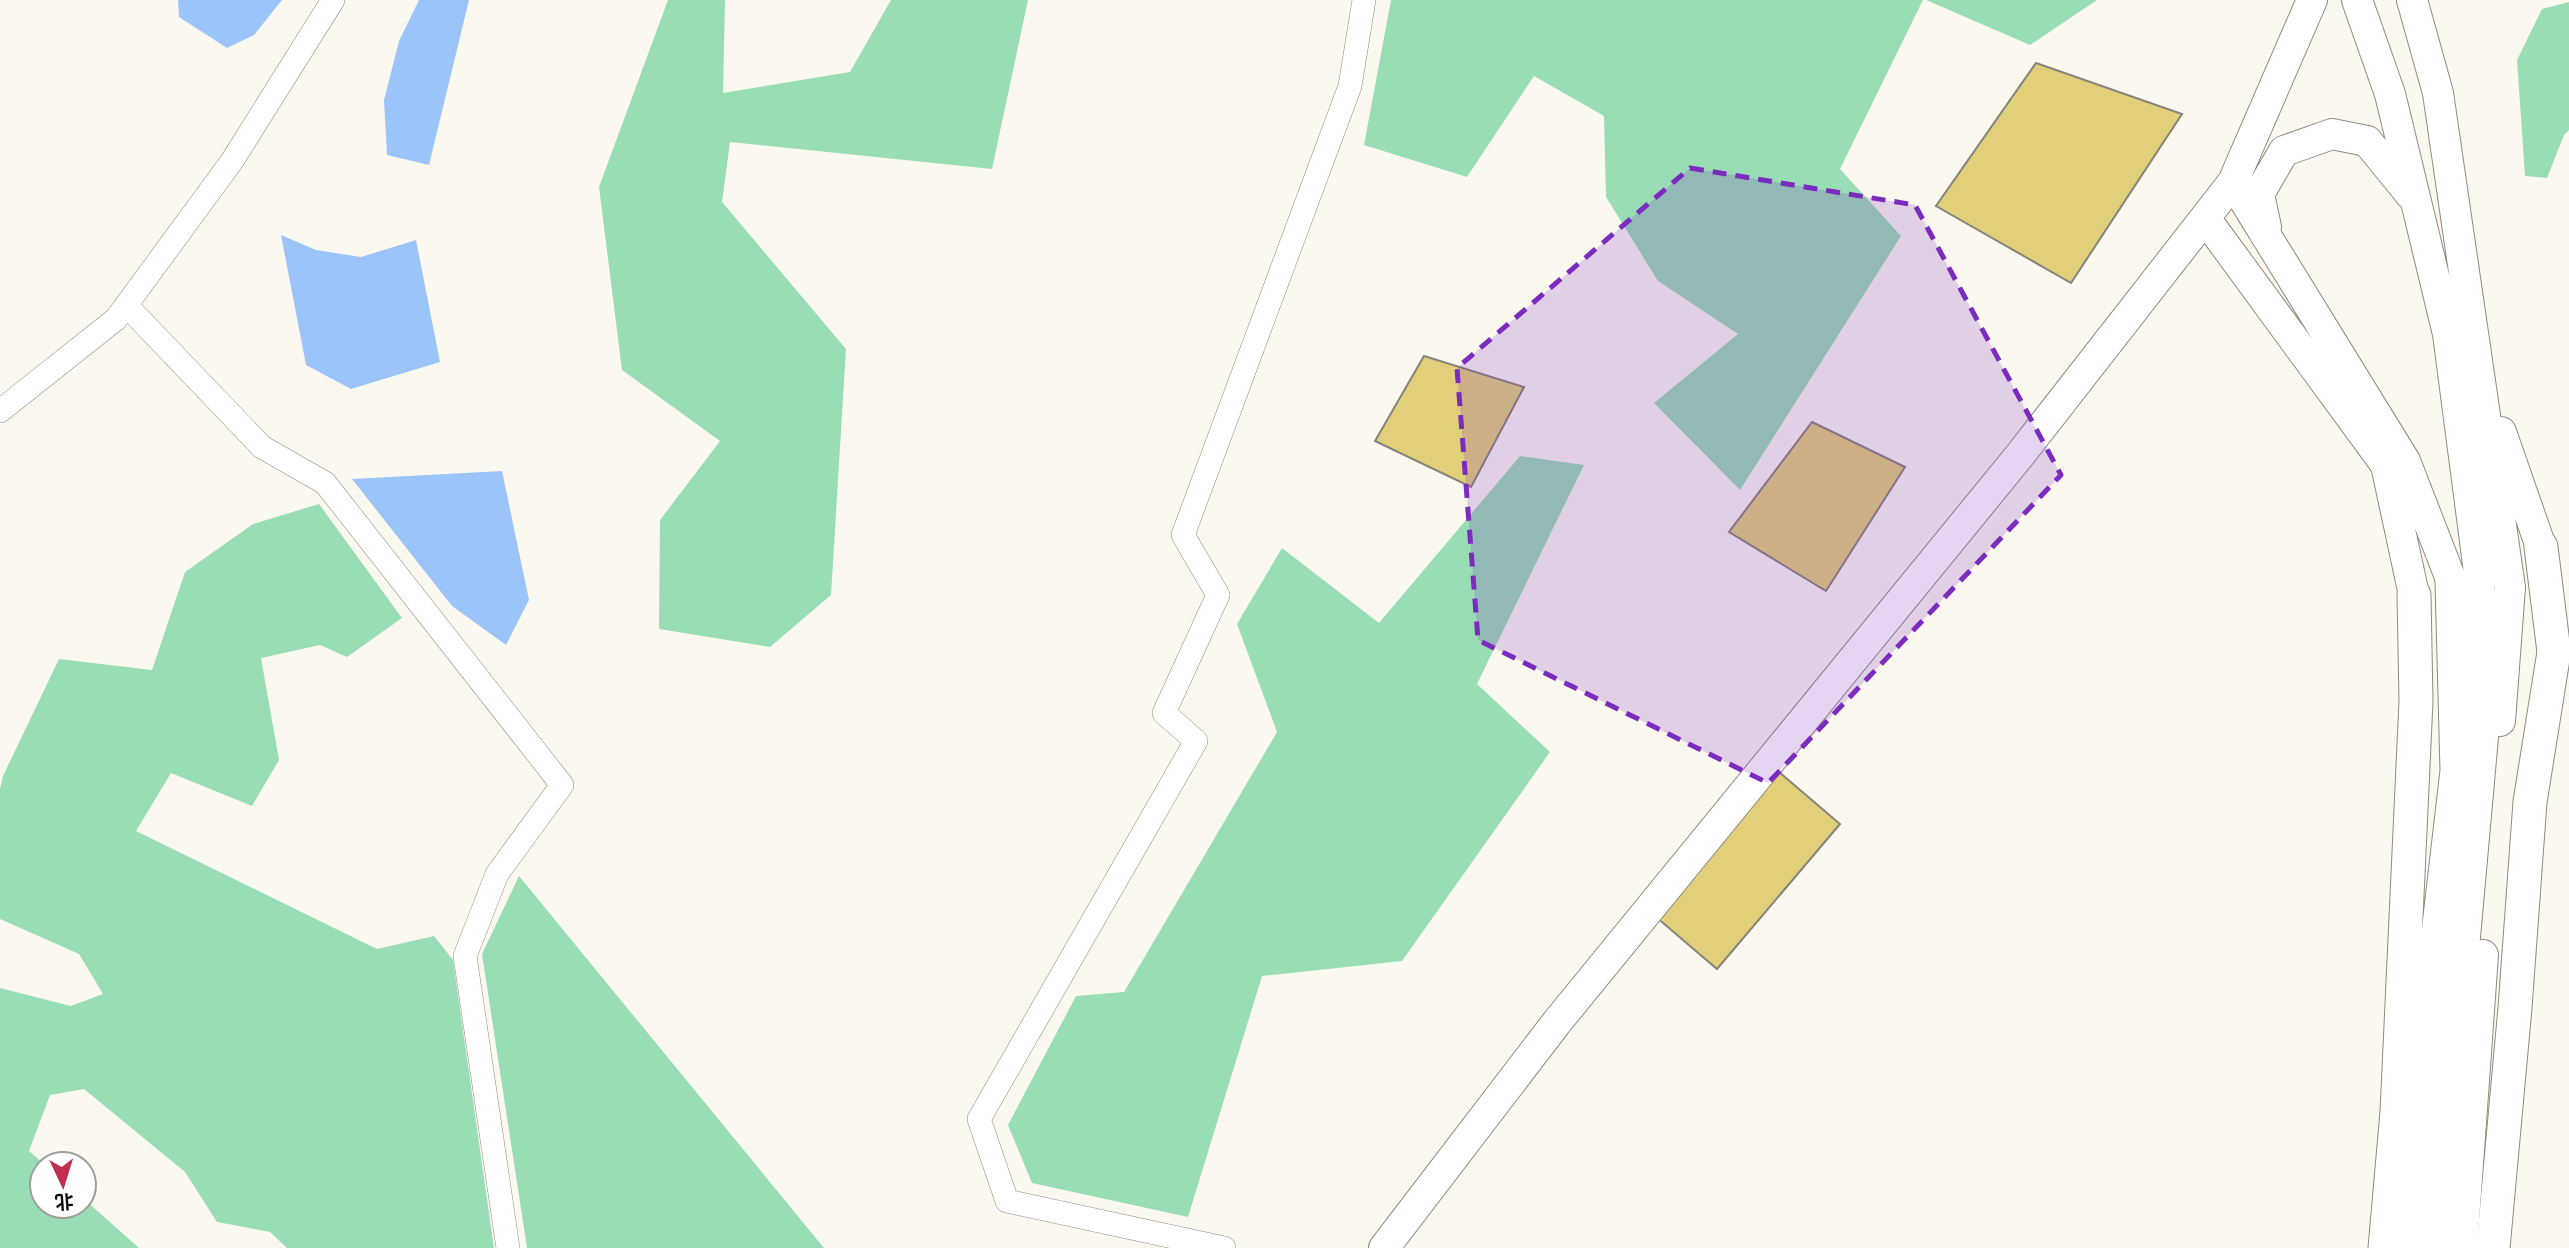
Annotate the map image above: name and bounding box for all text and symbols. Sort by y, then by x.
north arrow [28,1150,98,1220]
text: 北 [54,1190,74,1212]

